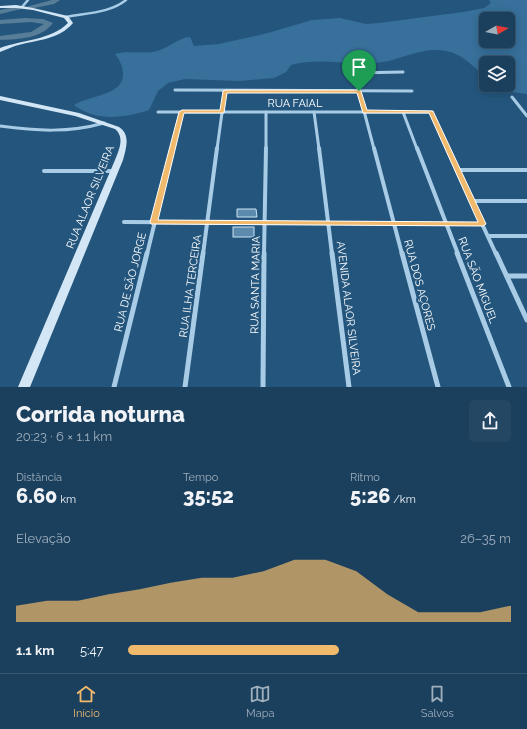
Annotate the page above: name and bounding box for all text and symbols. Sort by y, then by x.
north arrow [479,12,515,48]
map controls [479,12,515,92]
pin [342,50,376,91]
icon: arrive [348,56,370,78]
button: layers [479,56,515,92]
street label: RUA FAIAL [268,97,323,110]
street label: RUA ALAOR SILVEIRA [64,143,117,251]
street label: RUA DE SÃO JORGE [111,230,149,333]
street label: RUA ILHA TERCEIRA [177,233,204,338]
street label: RUA SANTA MARIA [248,235,263,334]
street label: RUA SÃO MIGUEL [455,235,501,326]
street label: RUA DOS AÇORES [401,238,438,332]
street label: AVENIDA ALAOR SILVEIRA [334,240,363,376]
button: share [469,400,511,442]
text: Corrida noturna [16,401,185,427]
text: 20:23 · 6 × 1.1 km [16,429,112,444]
text: Distância [16,471,62,484]
text: Tempo [183,471,218,484]
text: Ritmo [350,471,380,484]
text: 6.60 [16,484,57,508]
text: 35:52 [183,484,234,508]
text: 5:26 [350,484,390,508]
text: km [57,493,76,506]
text: /km [390,493,416,506]
text: Elevação [16,531,71,546]
text: 26–35 m [460,531,511,546]
text: 1.1 km [16,643,54,658]
text: 5:47 [80,643,104,658]
tab: Início [73,683,100,720]
tab: Mapa [246,683,274,720]
tab: Salvos [421,683,454,720]

